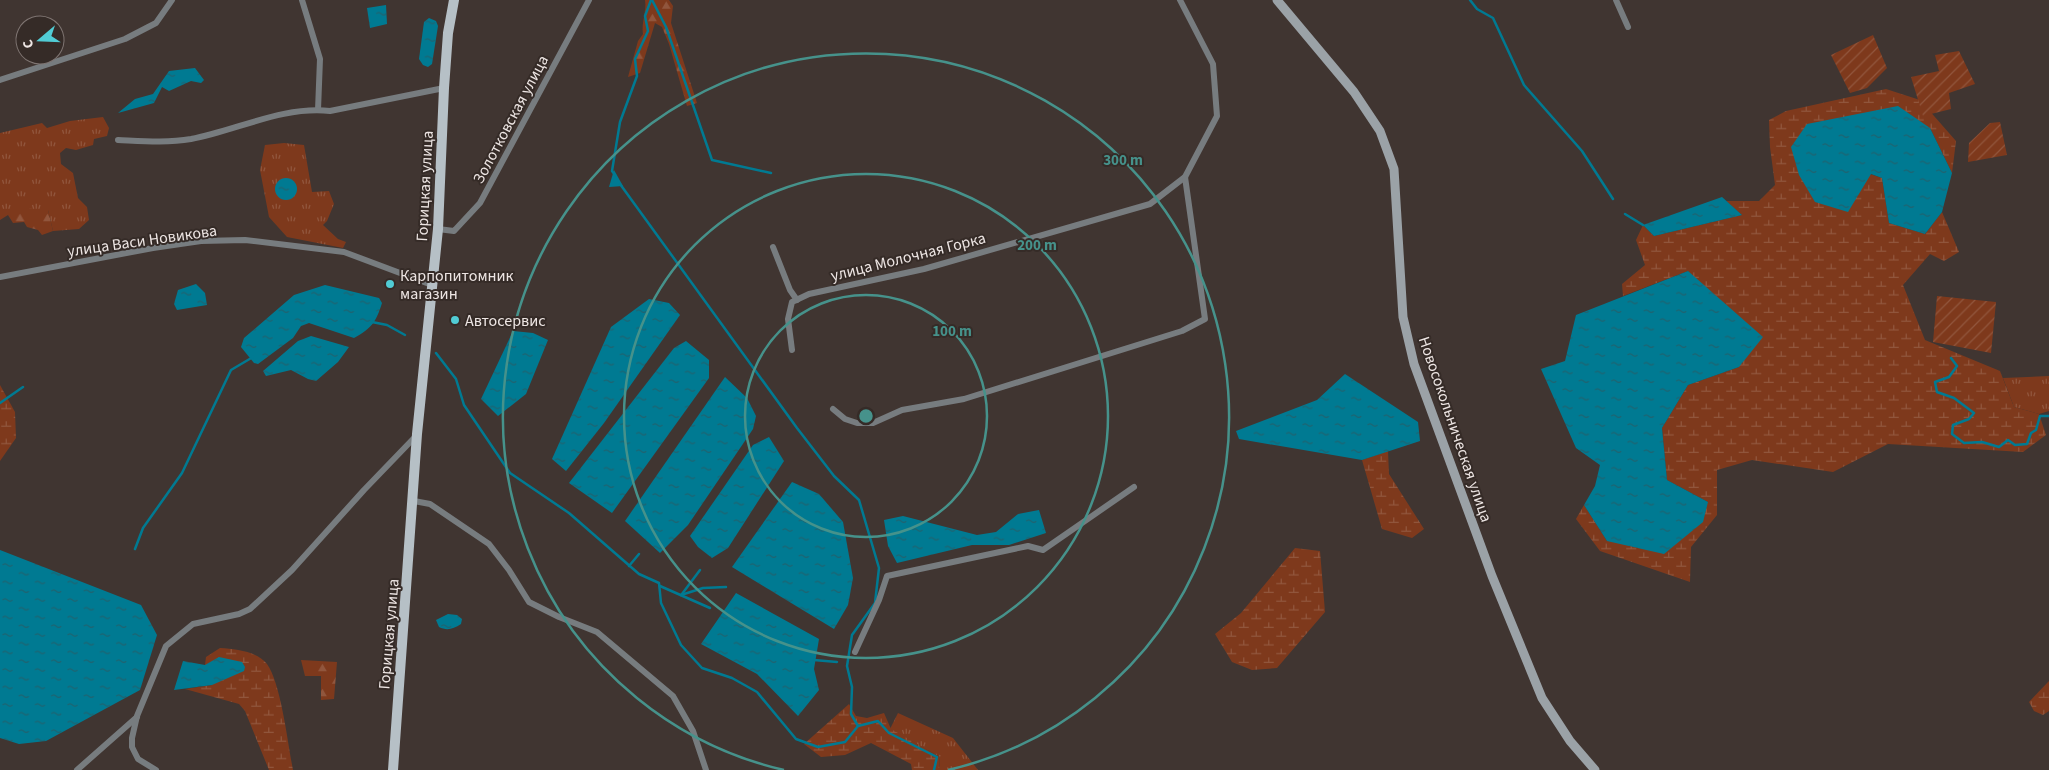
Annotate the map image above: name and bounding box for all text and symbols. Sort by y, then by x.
north arrow [15,15,65,65]
text: С [18,37,39,51]
street label: Золотковская улица [468,51,554,188]
street label: Горицкая улица [411,130,439,242]
text: 300 m [1103,150,1143,171]
street label: улица Васи Новикова [66,220,218,262]
street label: улица Молочная Горка [828,227,988,287]
text: 200 m [1017,235,1057,256]
place label: Карпопитомник магазин [400,265,514,305]
marker: Карпопитомник магазин [384,278,396,290]
place label: Автосервис [465,310,546,332]
marker: Автосервис [449,314,461,326]
text: 100 m [932,321,972,342]
street label: Новосокольническая улица [1413,334,1497,525]
centre of rings [857,407,875,425]
street label: Горицкая улица [373,578,405,690]

